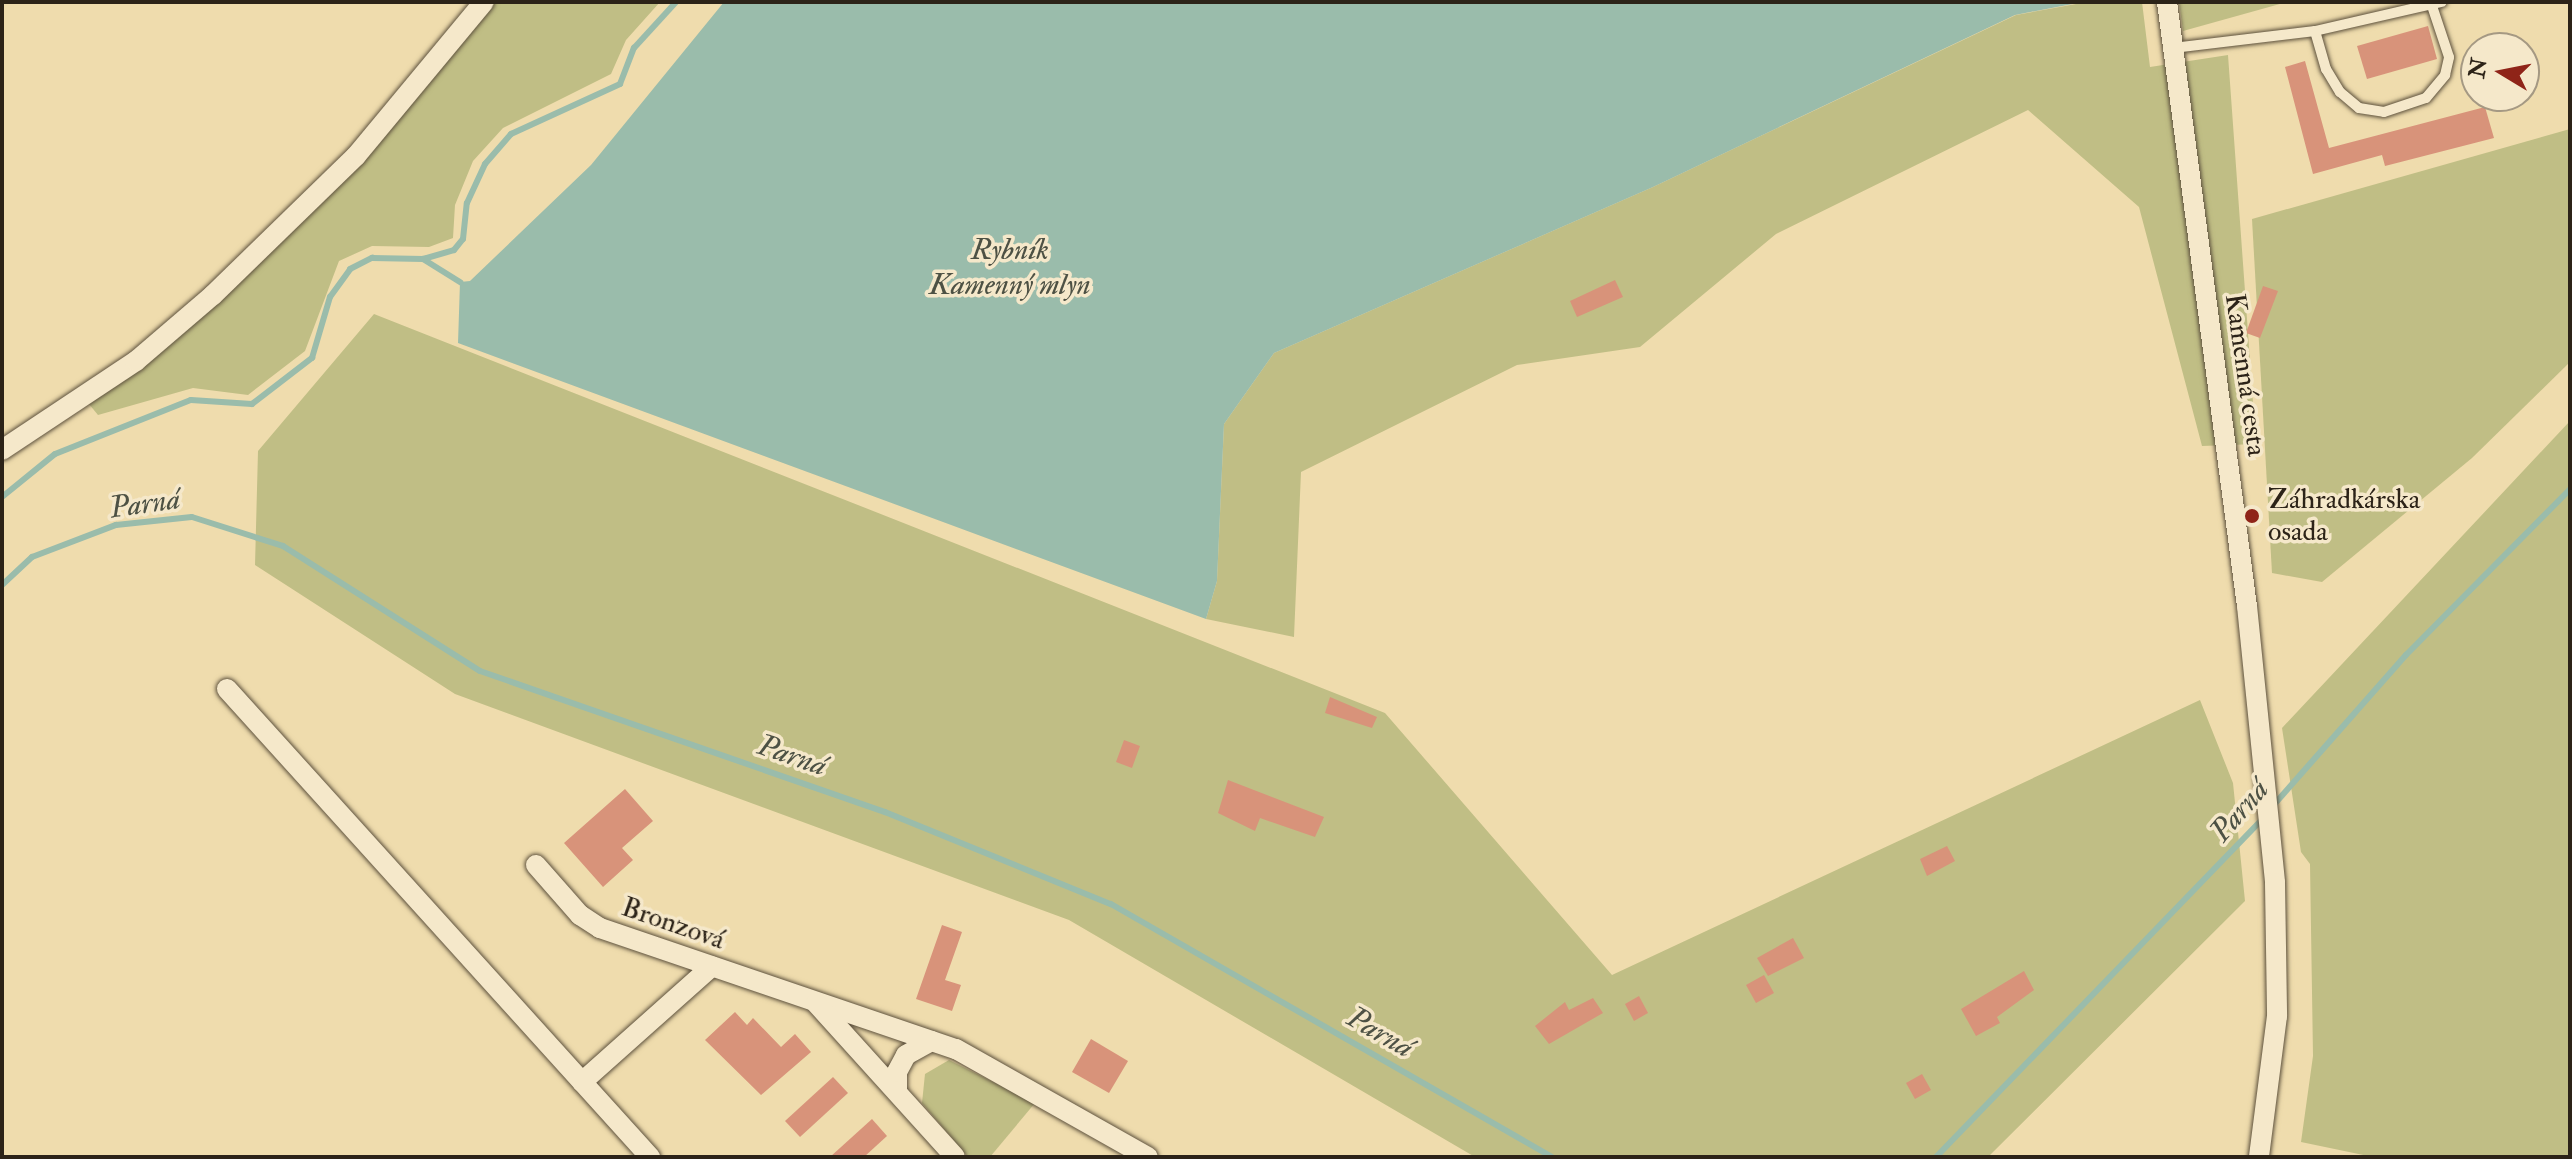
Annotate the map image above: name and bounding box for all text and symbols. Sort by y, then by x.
north arrow [2460,32,2540,112]
text: N [2463,56,2494,80]
water label: Rybník Kamenný mlyn [929,232,1091,302]
street label: Kamenná cesta [2217,292,2273,458]
water label: Parná [107,481,183,527]
place label: Záhradkárska osada [2268,483,2420,549]
marker: Záhradkárska osada [2243,507,2261,525]
water label: Parná [753,727,831,785]
water label: Parná [2203,772,2277,850]
street label: Bronzová [617,891,729,957]
water label: Parná [1340,1000,1420,1066]

